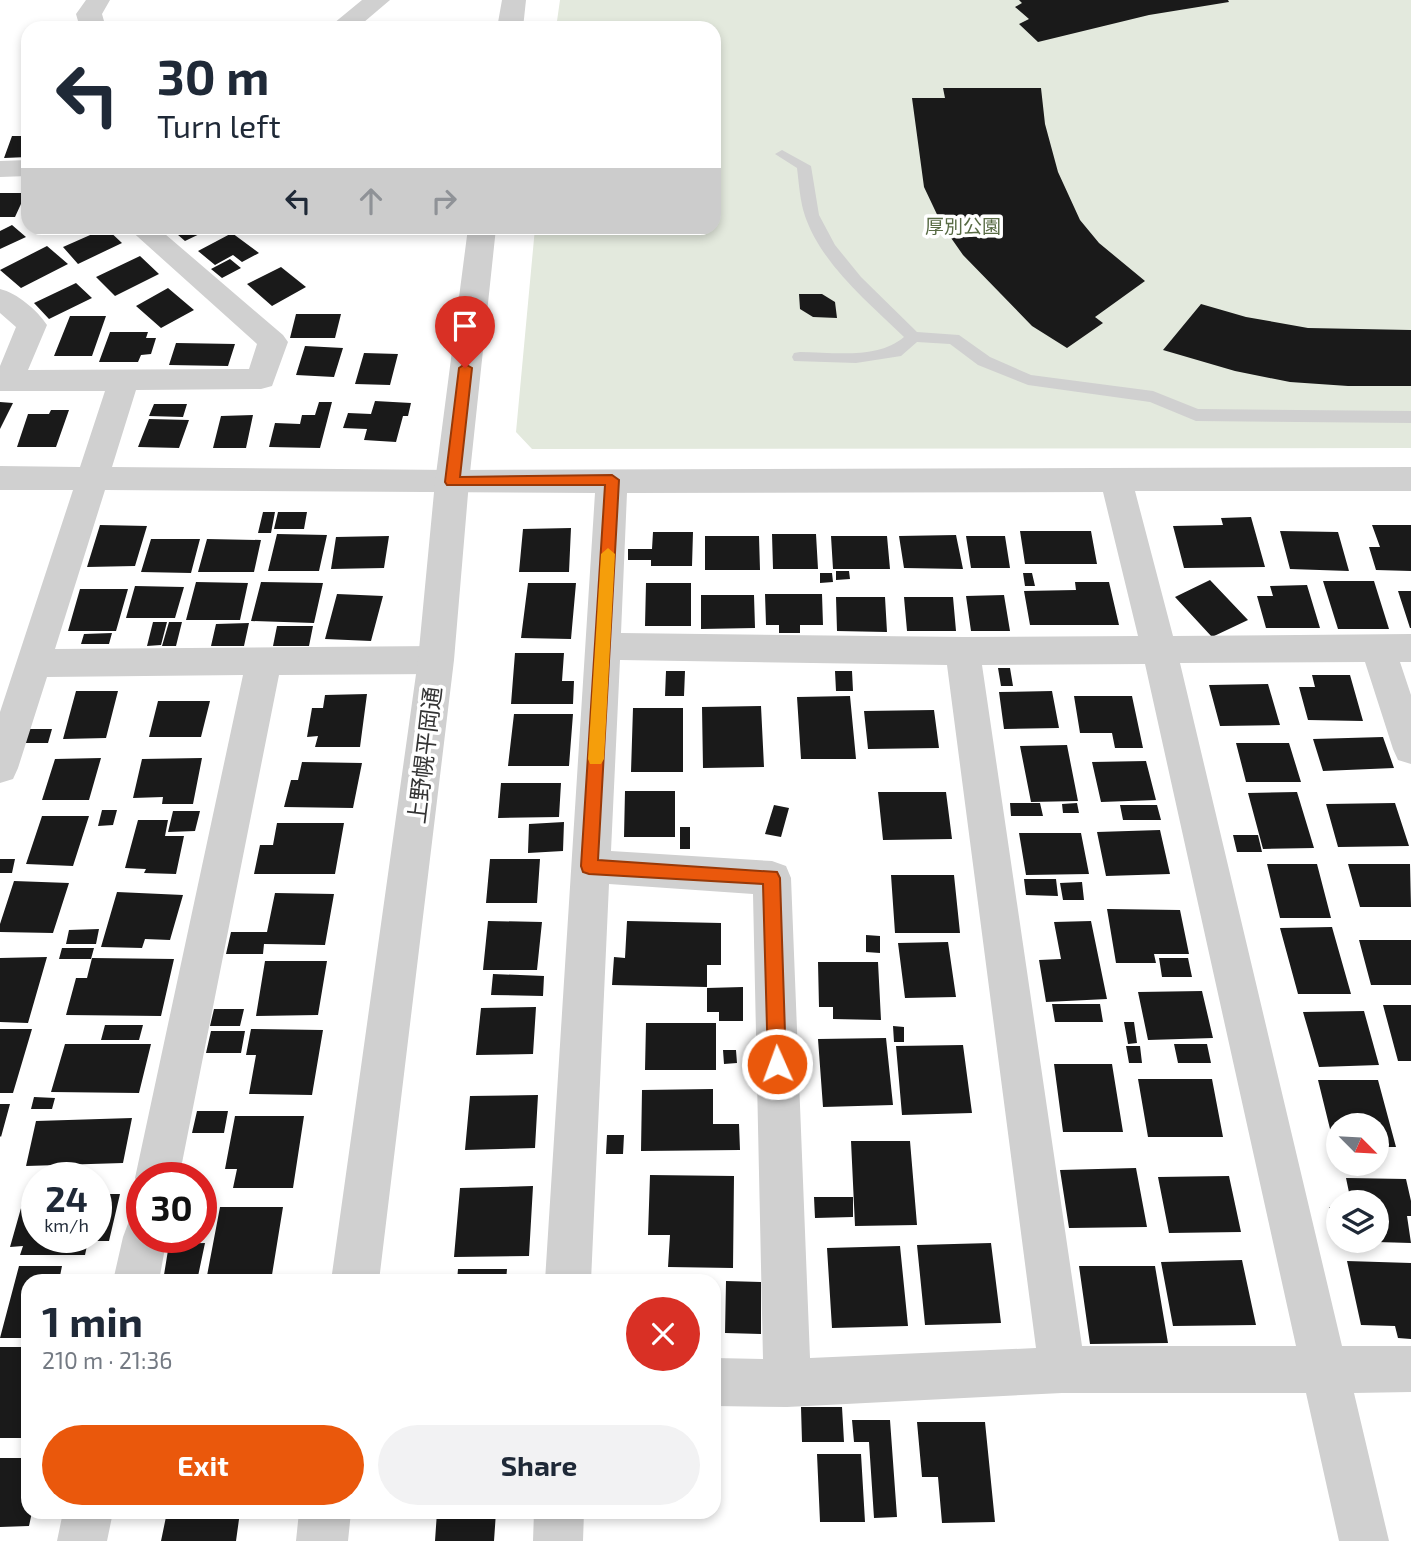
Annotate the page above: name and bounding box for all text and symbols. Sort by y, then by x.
text: 30 m [157,46,269,105]
icon: left [42,49,133,140]
text: Turn left [157,106,281,144]
icon: left [279,182,317,220]
icon: ahead [352,182,390,220]
icon: right [425,182,463,220]
park label: 厚別公園 [925,214,1001,237]
pin [435,296,495,368]
icon: arrive [446,307,484,345]
street label: 上野幌平岡通 [402,685,446,825]
position arrow [740,1027,814,1101]
north arrow [1326,1113,1390,1176]
map controls [1326,1113,1389,1253]
speed limit sign: 30 [126,1162,217,1253]
text: 24 [45,1177,88,1219]
button: layers [1326,1190,1389,1253]
text: km/h [44,1214,89,1236]
text: 1 min [42,1295,143,1345]
button: close [626,1297,700,1371]
text: 210 m · 21:36 [42,1346,172,1374]
button: Exit [42,1425,364,1505]
button: Share [378,1425,700,1505]

